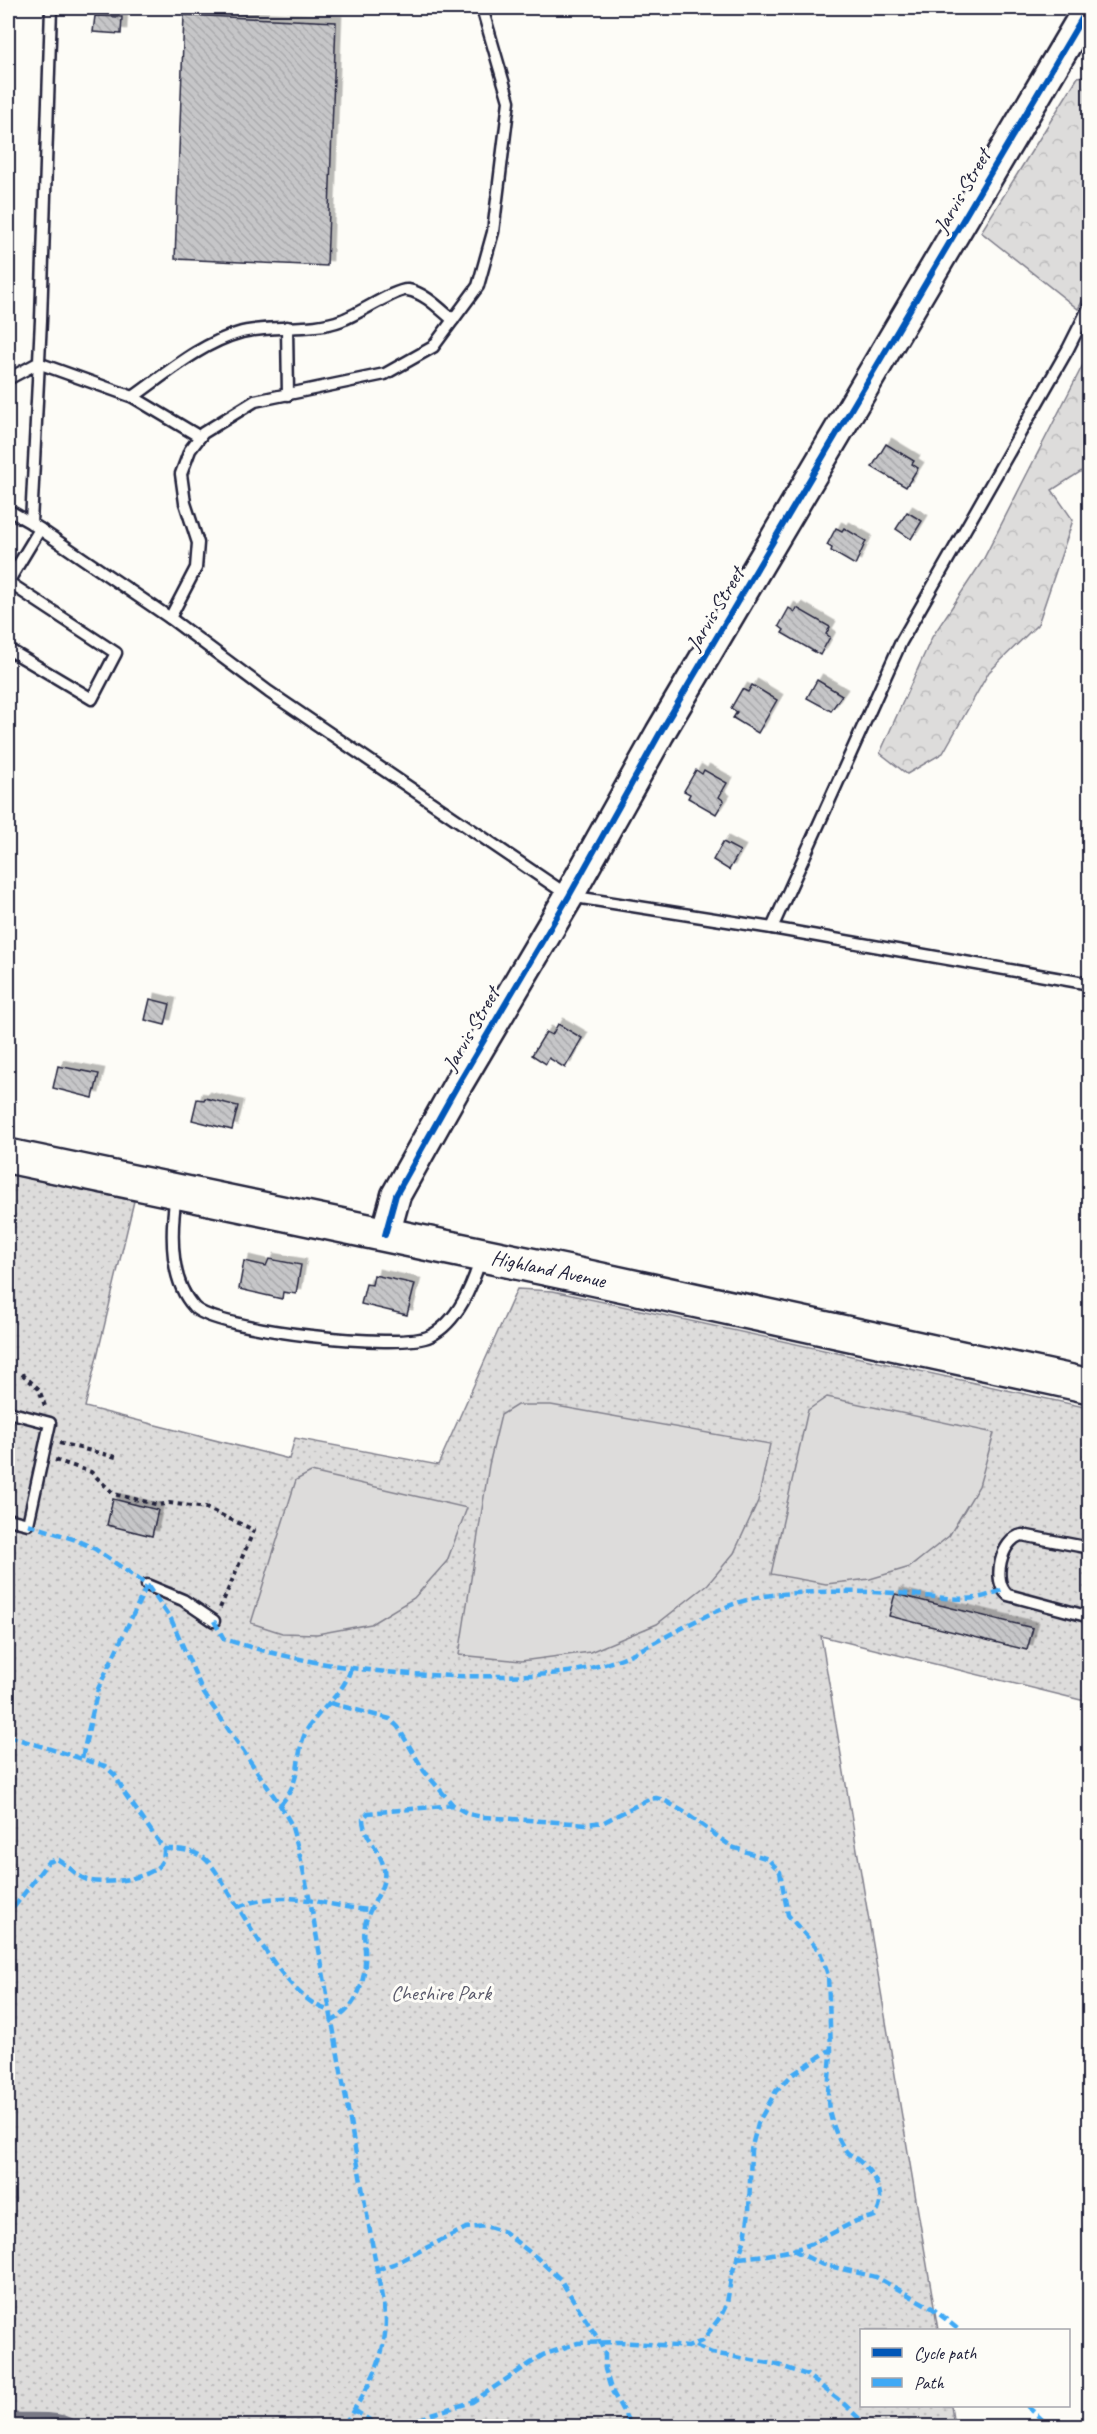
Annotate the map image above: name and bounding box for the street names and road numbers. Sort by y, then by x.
street label: Jarvis Street [927,142,998,238]
street label: Jarvis Street [680,560,751,656]
street label: Jarvis Street [436,980,507,1076]
street label: Highland Avenue [489,1244,609,1294]

